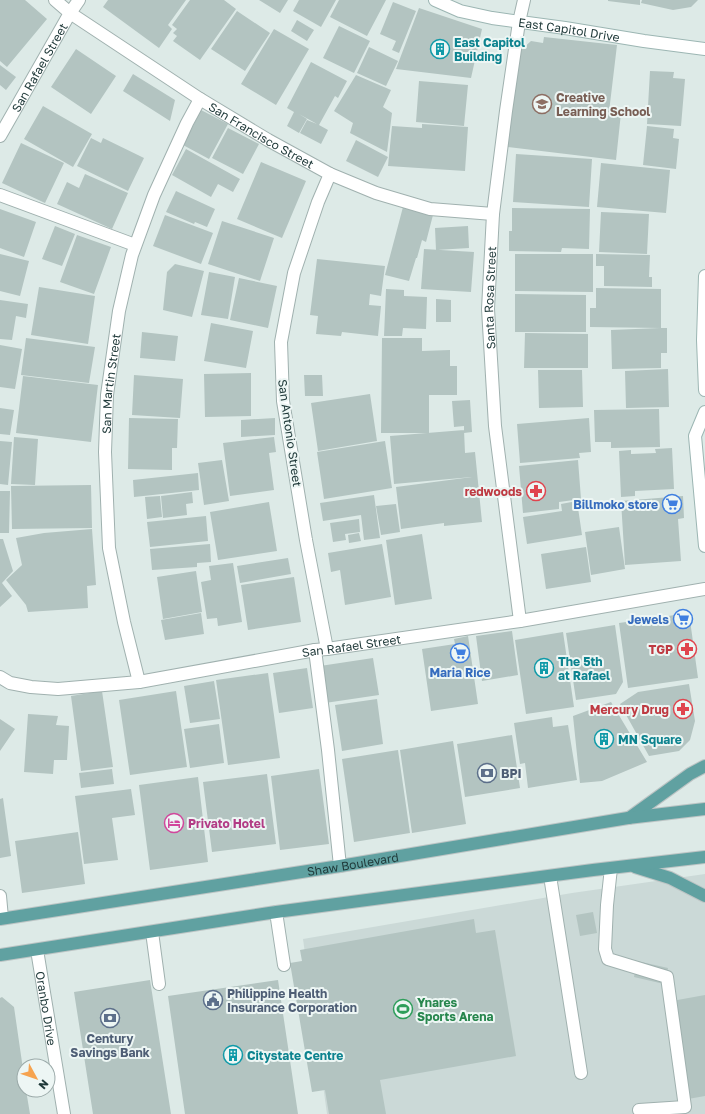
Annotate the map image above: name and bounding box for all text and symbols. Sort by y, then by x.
street label: East Capitol Drive [517,14,621,44]
street label: San Rafael Street [8,20,70,115]
place label: East Capitol Building [454,35,525,64]
building icon: East Capitol Building [429,38,451,60]
place label: Creative Learning School [556,90,650,119]
school or university icon: Creative Learning School [531,93,553,115]
street label: San Francisco Street [206,99,317,171]
street label: Santa Rosa Street [480,246,499,350]
street label: San Martin Street [98,332,123,434]
street label: San Antonio Street [275,378,305,488]
pharmacy icon: redwoods [525,480,547,502]
place label: redwoods [465,484,522,499]
supermarket icon: Billmoko store [661,493,683,515]
place label: Billmoko store [573,497,658,512]
supermarket icon: Jewels [672,608,694,630]
place label: Jewels [627,612,669,627]
street label: San Rafael Street [301,631,402,660]
pharmacy icon: TGP [676,638,698,660]
supermarket icon: Maria Rice [449,642,471,664]
place label: TGP [648,642,673,657]
place label: The 5th at Rafael [558,654,610,683]
building icon: The 5th at Rafael [533,657,555,679]
place label: Maria Rice [429,665,491,680]
pharmacy icon: Mercury Drug [672,698,694,720]
place label: Mercury Drug [590,702,669,717]
building icon: MN Square [593,728,615,750]
place label: MN Square [618,732,682,747]
bank icon: BPI [476,762,498,784]
place label: BPI [501,766,522,781]
hotel icon: Privato Hotel [163,812,185,834]
place label: Privato Hotel [188,816,265,831]
street label: Shaw Boulevard [306,849,400,879]
street label: Oranbo Drive [33,970,60,1046]
place label: Philippine Health Insurance Corporation [227,986,357,1015]
public building icon: Philippine Health Insurance Corporation [202,989,224,1011]
place label: Ynares Sports Arena [417,995,493,1024]
sports icon: Ynares Sports Arena [392,998,414,1020]
bank icon: Century Savings Bank [99,1007,121,1029]
place label: Century Savings Bank [70,1031,150,1060]
building icon: Citystate Centre [222,1044,244,1066]
place label: Citystate Centre [247,1048,343,1063]
north arrow [16,1058,56,1098]
text: N [36,1077,52,1092]

